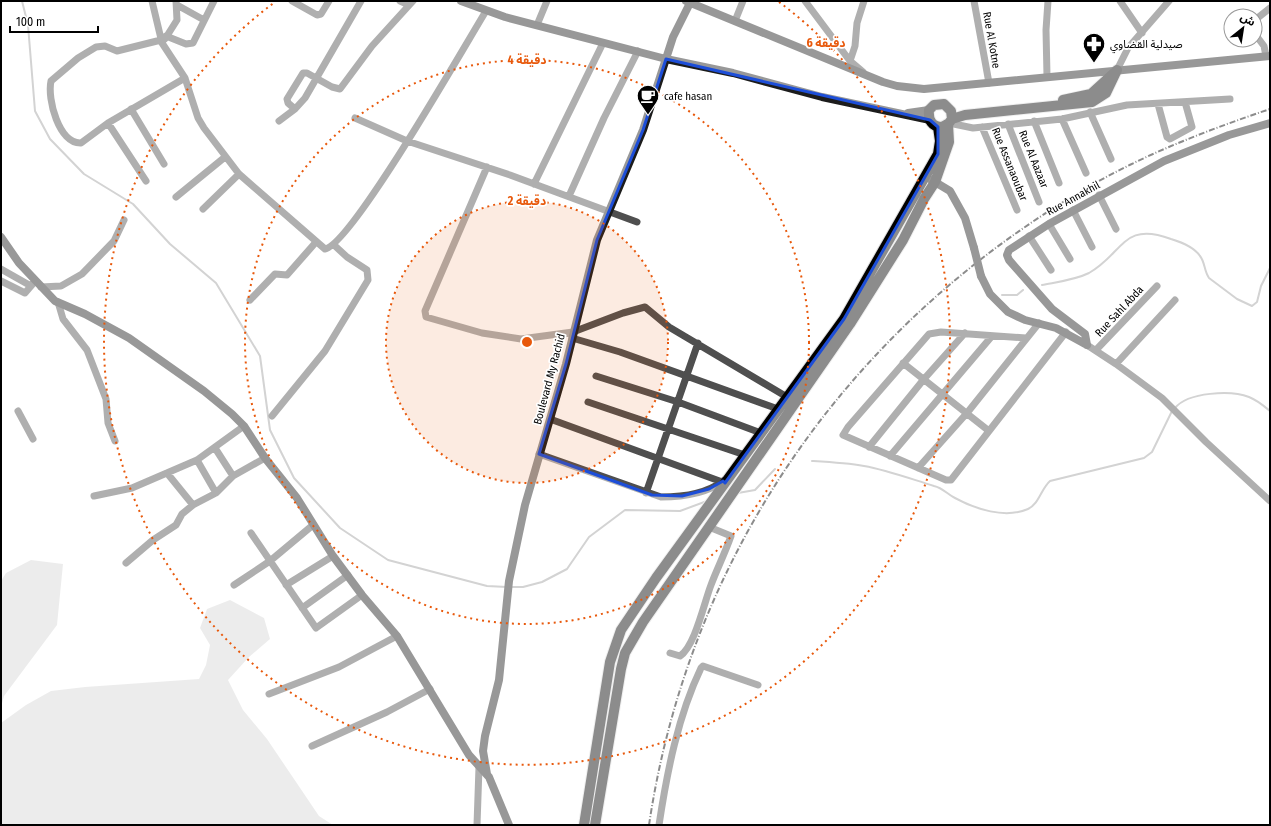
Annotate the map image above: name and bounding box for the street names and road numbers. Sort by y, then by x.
street label: Rue Al Kotne [980,11,1003,69]
street label: Rue Assanaoubar [989,126,1030,203]
street label: Rue Al Aazaar [1016,128,1051,190]
street label: Rue Annakhil [1044,178,1102,218]
street label: Rue Sahl Abda [1093,283,1146,339]
street label: Boulevard My Rachid [531,332,568,426]

